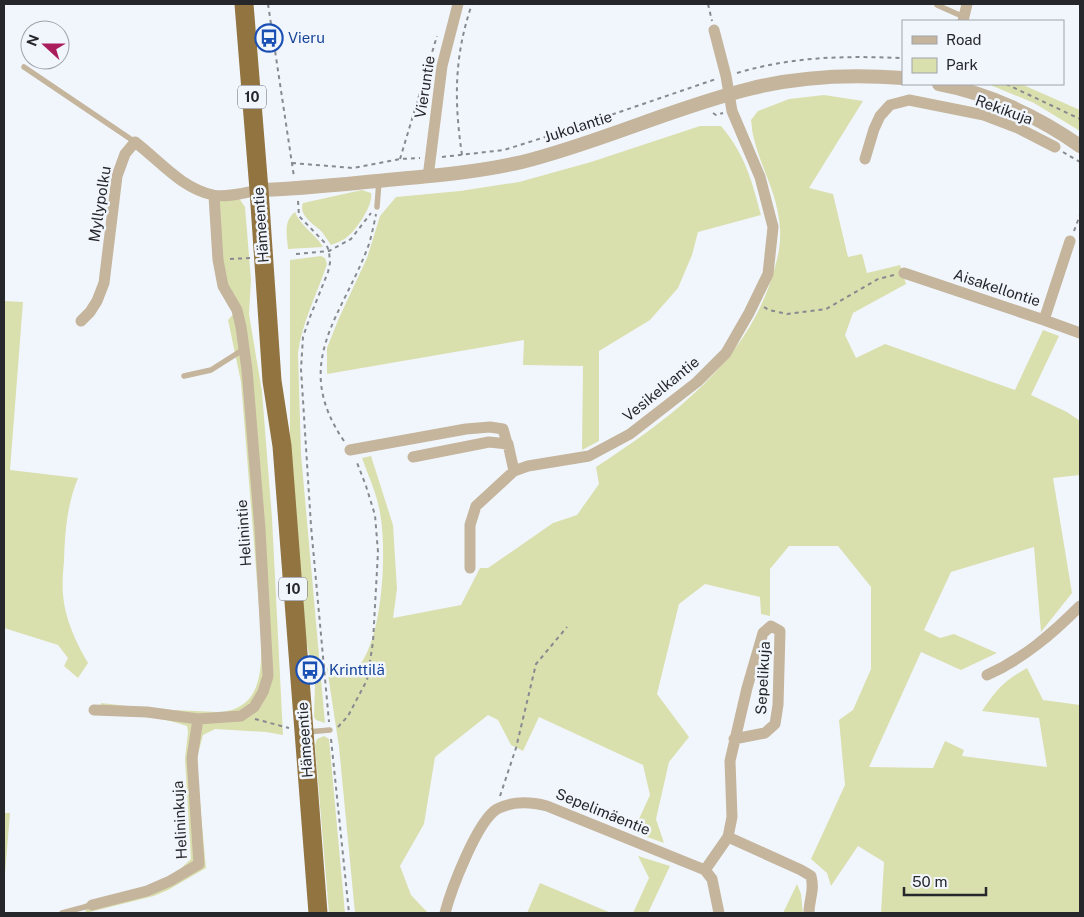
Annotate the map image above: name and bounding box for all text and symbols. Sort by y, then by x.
north arrow [20,20,70,70]
legend [902,20,1064,85]
bus stop icon: Vieru [254,23,284,53]
place label: Vieru [288,29,325,46]
text: Road [946,31,982,48]
text: N [23,32,42,48]
street label: Vieruntie [411,54,438,120]
text: Park [946,56,978,73]
road number: 10 [238,85,266,108]
street label: Rekikuja [973,91,1035,128]
street label: Jukolantie [542,108,614,145]
street label: Myllypolku [85,165,114,243]
street label: Hämeentie [249,186,272,264]
street label: Aisakellontie [952,266,1043,310]
street label: Vesikelkantie [619,353,702,425]
street label: Helinintie [233,499,254,567]
road number: 10 [279,578,307,600]
street label: Sepelikuja [752,641,773,715]
bus stop icon: Krinttilä [295,655,325,685]
place label: Krinttilä [329,661,385,678]
street label: Hämeentie [293,701,316,779]
street label: Helininkuja [169,780,190,860]
street label: Sepelimäentie [553,785,653,838]
scale bar [904,864,986,896]
text: 50 m [912,873,947,890]

